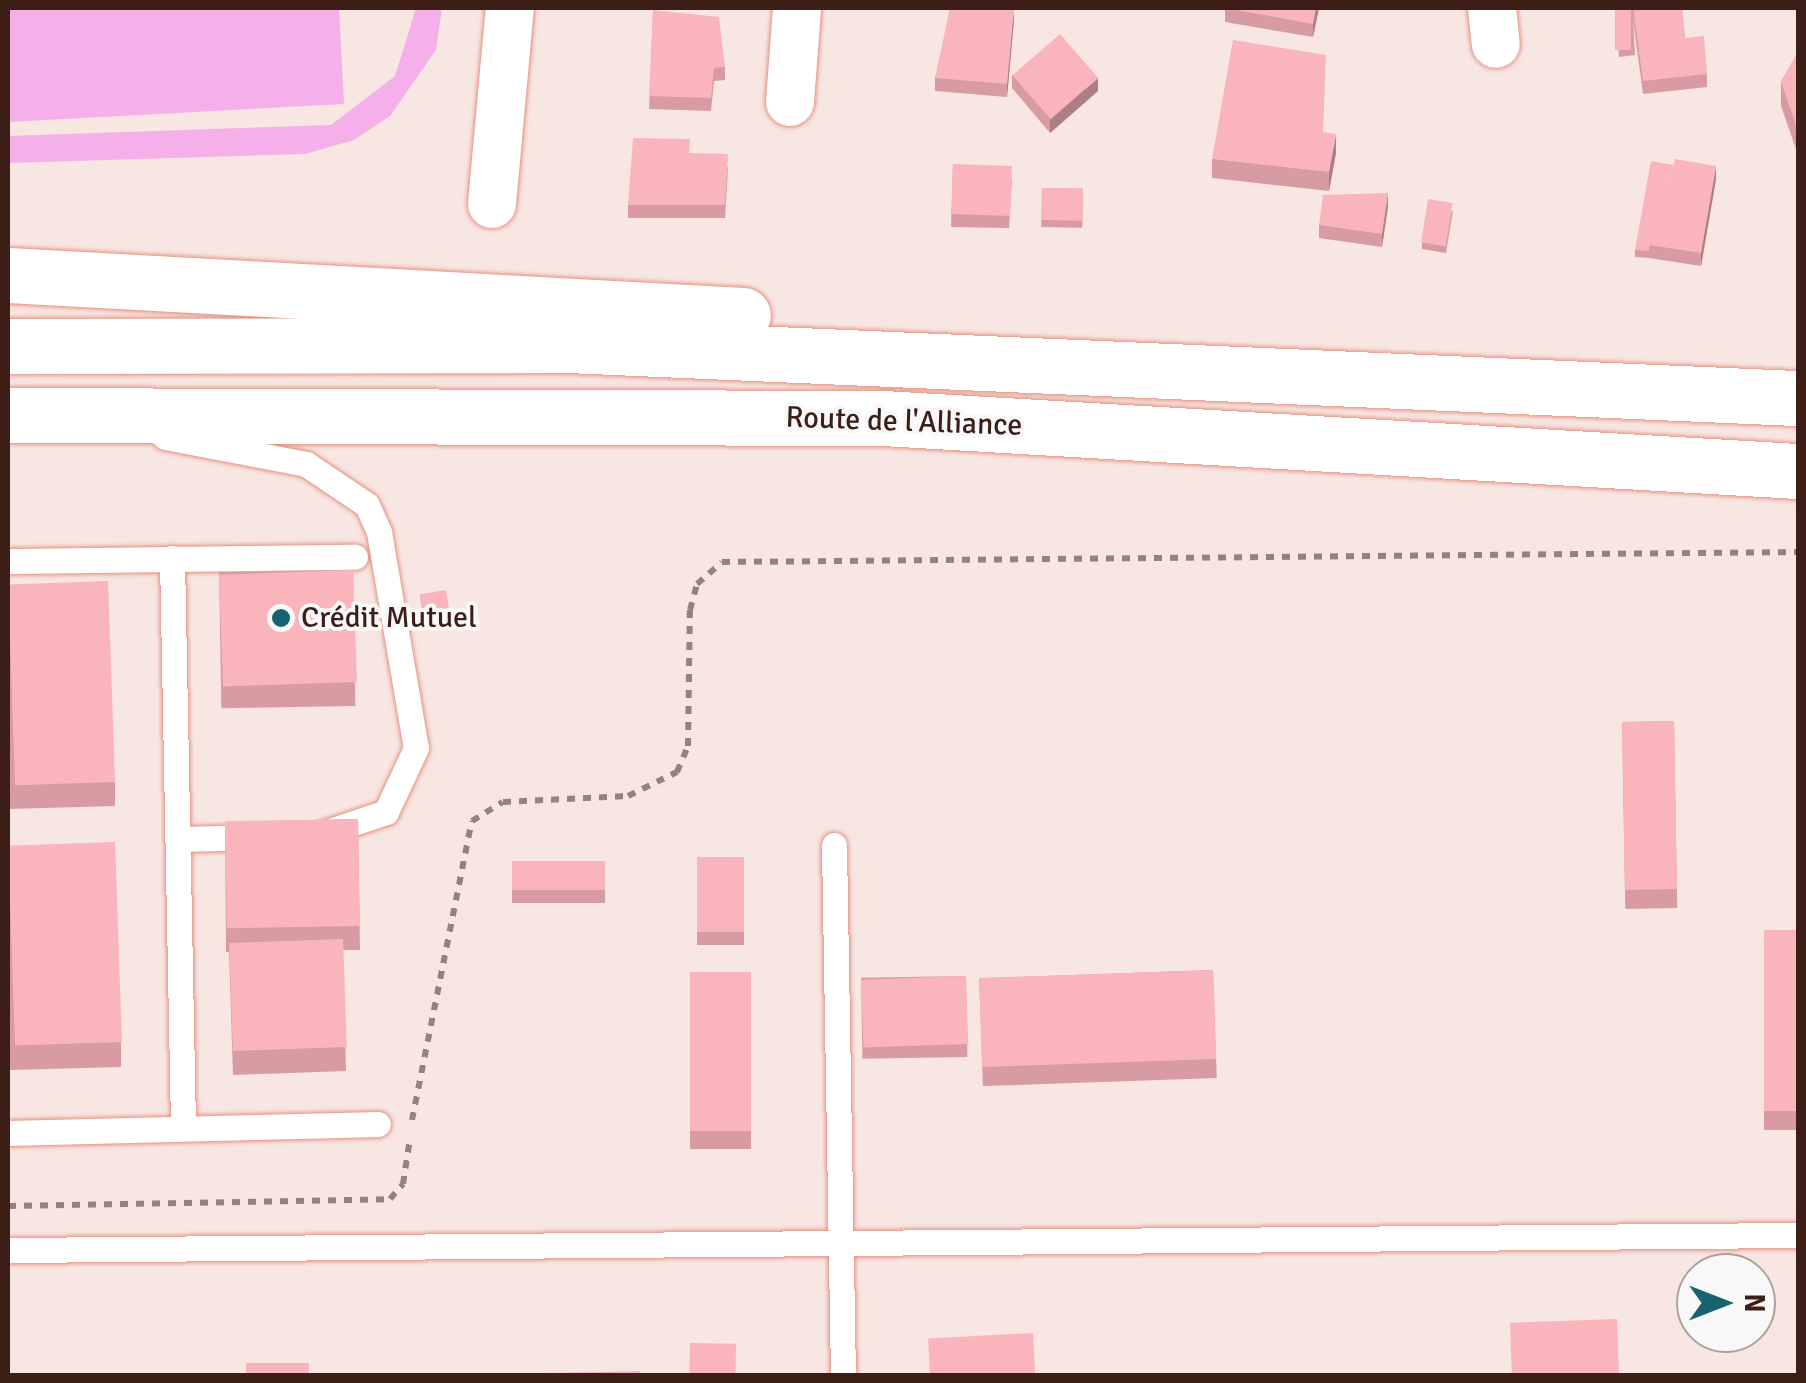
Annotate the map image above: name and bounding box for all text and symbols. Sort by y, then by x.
street label: Route de l'Alliance [785,400,1023,444]
place label: Crédit Mutuel [301,600,477,636]
marker: Crédit Mutuel [270,607,292,629]
north arrow [1676,1253,1776,1353]
text: N [1737,1293,1771,1313]

